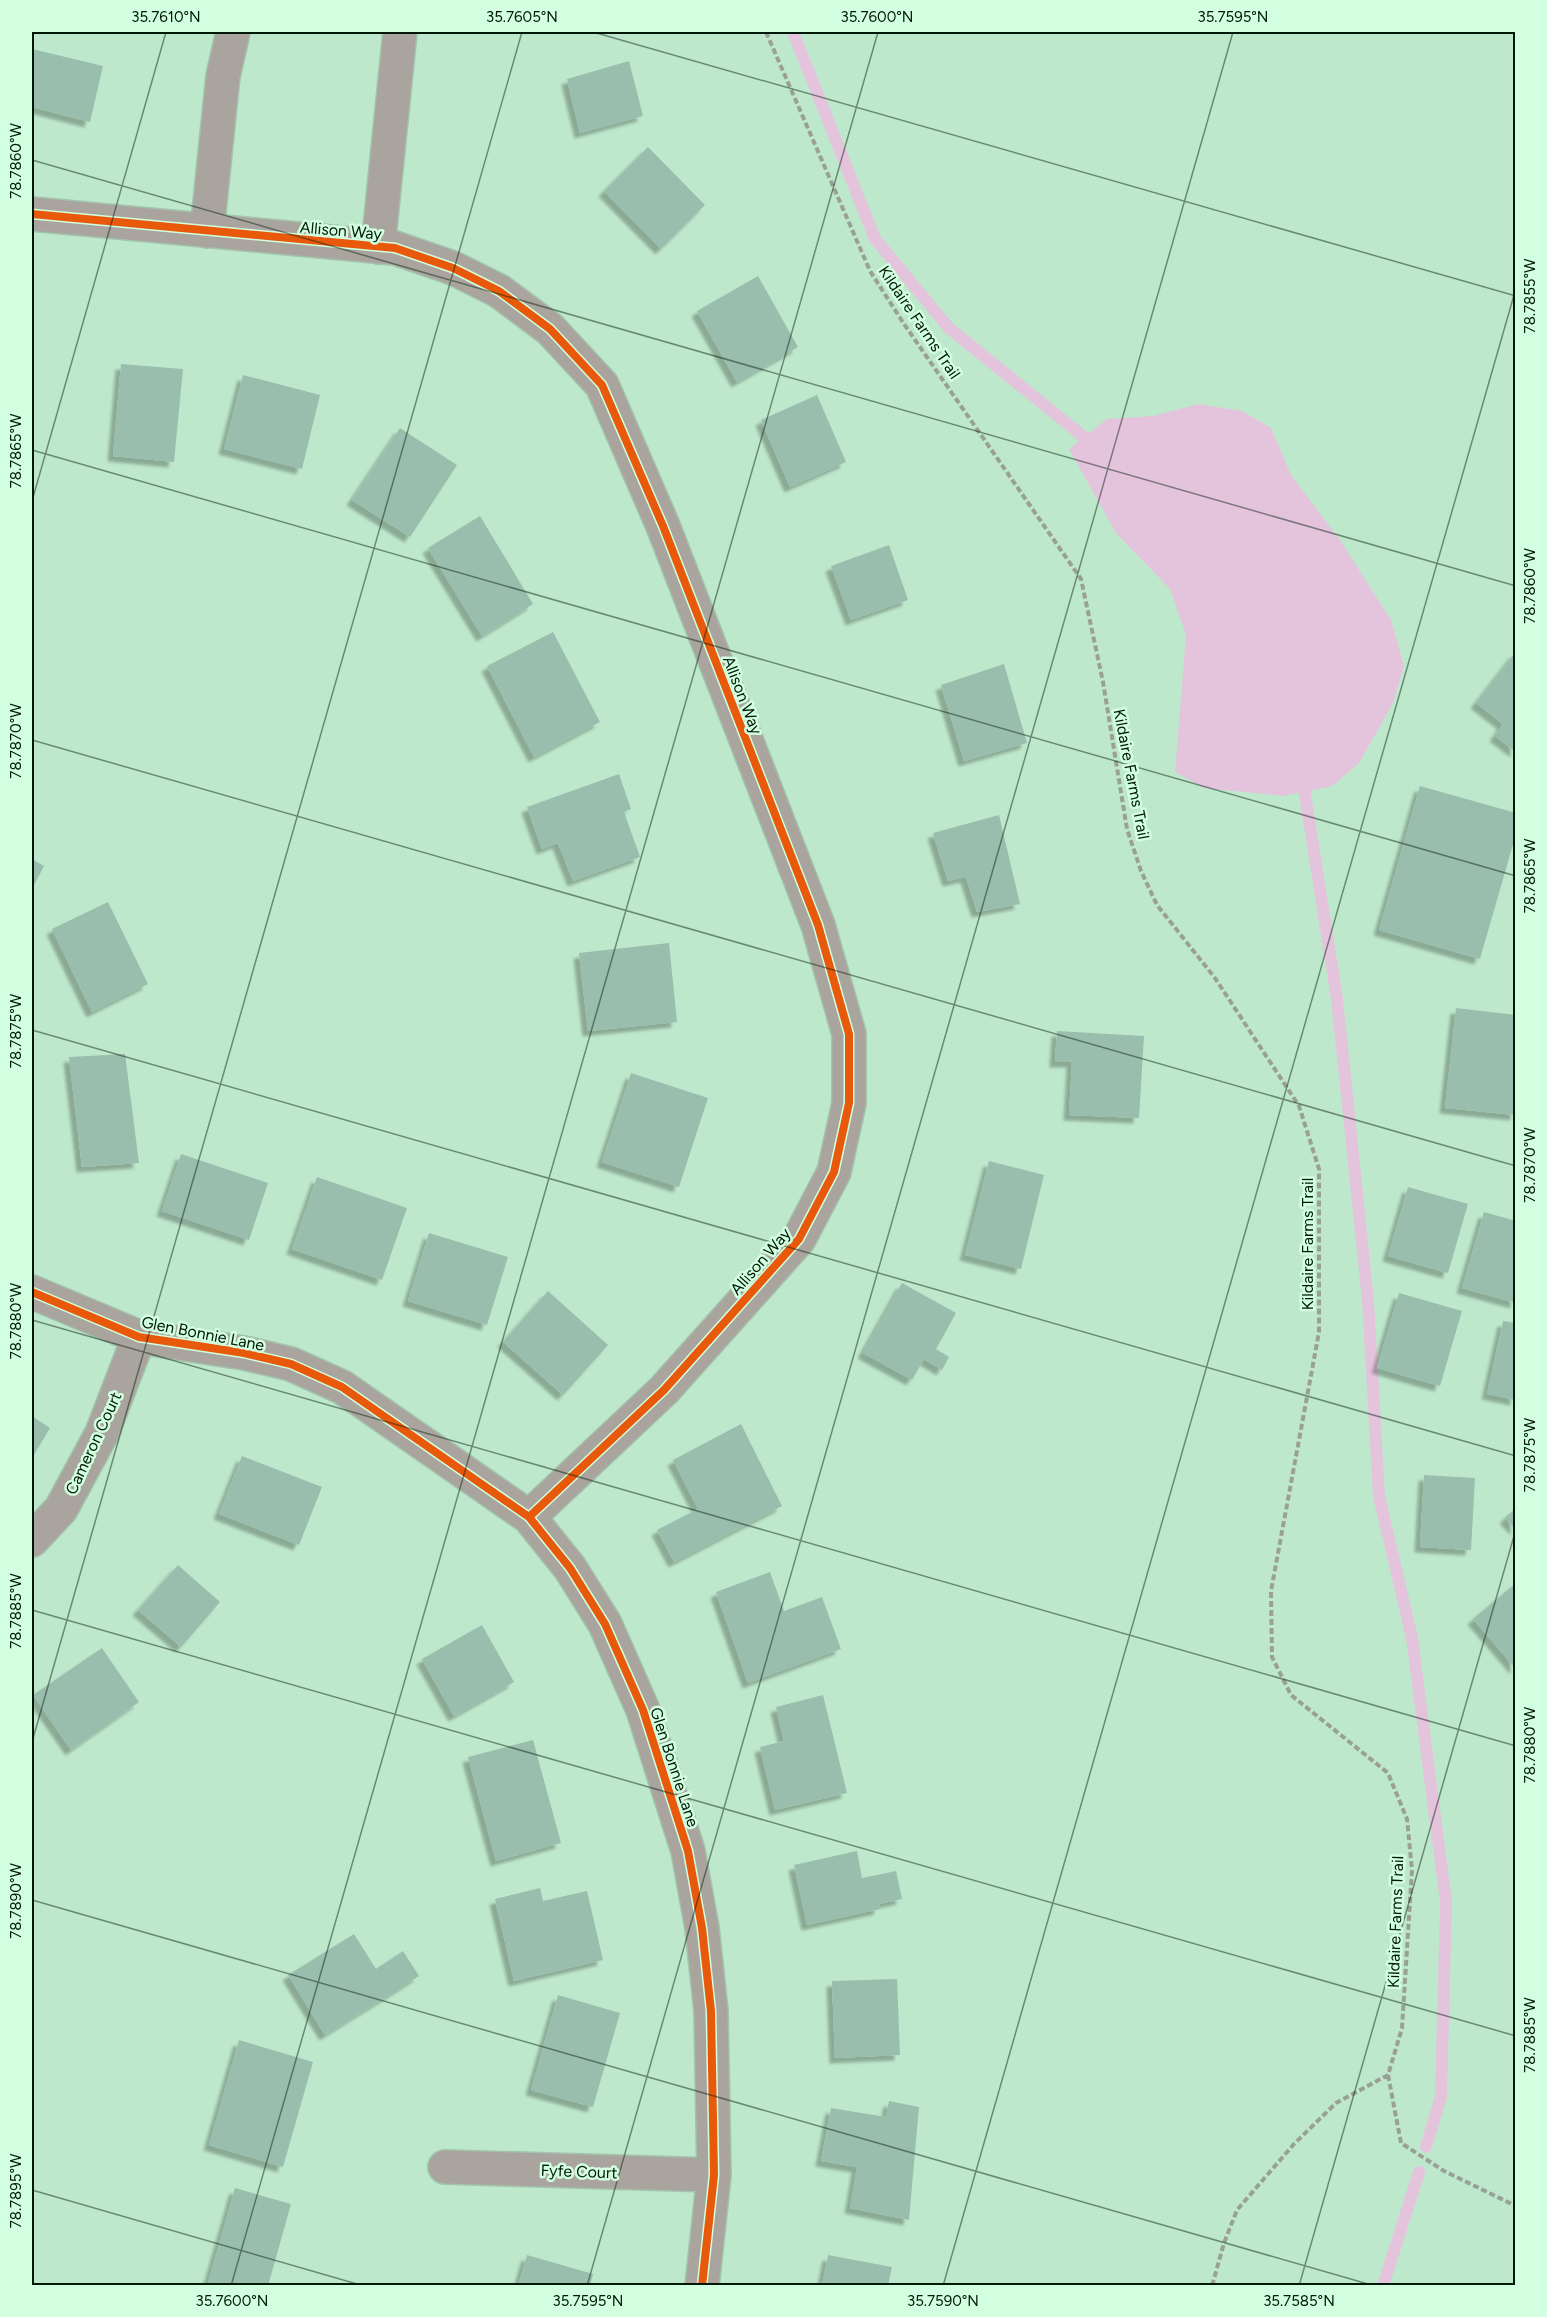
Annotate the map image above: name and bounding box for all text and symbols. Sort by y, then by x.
text: 35.7610°N [131,8,201,26]
text: 35.7605°N [486,8,558,26]
text: 35.7600°N [841,8,913,26]
text: 35.7595°N [1198,8,1268,26]
text: 78.7860°W [7,123,25,199]
street label: Allison Way [299,217,383,244]
text: 78.7855°W [1521,258,1539,333]
street label: Kildaire Farms Trail [875,262,964,382]
text: 78.7865°W [7,413,25,488]
text: 78.7860°W [1521,548,1539,624]
street label: Allison Way [719,653,766,738]
text: 78.7870°W [7,703,25,779]
street label: Kildaire Farms Trail [1110,707,1153,841]
text: 78.7865°W [1521,838,1539,913]
text: 78.7875°W [7,993,25,1068]
text: 78.7870°W [1521,1127,1539,1203]
street label: Kildaire Farms Trail [1298,1178,1317,1310]
street label: Allison Way [726,1224,795,1299]
text: 78.7880°W [7,1282,25,1359]
street label: Glen Bonnie Lane [140,1312,266,1355]
street label: Cameron Court [61,1389,125,1497]
text: 78.7875°W [1521,1417,1539,1492]
text: 78.7885°W [7,1573,25,1649]
street label: Glen Bonnie Lane [646,1705,703,1830]
text: 78.7880°W [1521,1706,1539,1783]
street label: Kildaire Farms Trail [1384,1856,1407,1989]
text: 78.7890°W [7,1863,25,1939]
text: 78.7885°W [1521,1997,1539,2073]
text: 78.7895°W [7,2153,25,2228]
street label: Fyfe Court [540,2161,618,2182]
text: 35.7600°N [196,2292,268,2310]
text: 35.7595°N [553,2292,623,2310]
text: 35.7590°N [907,2292,979,2310]
text: 35.7585°N [1263,2292,1335,2310]

